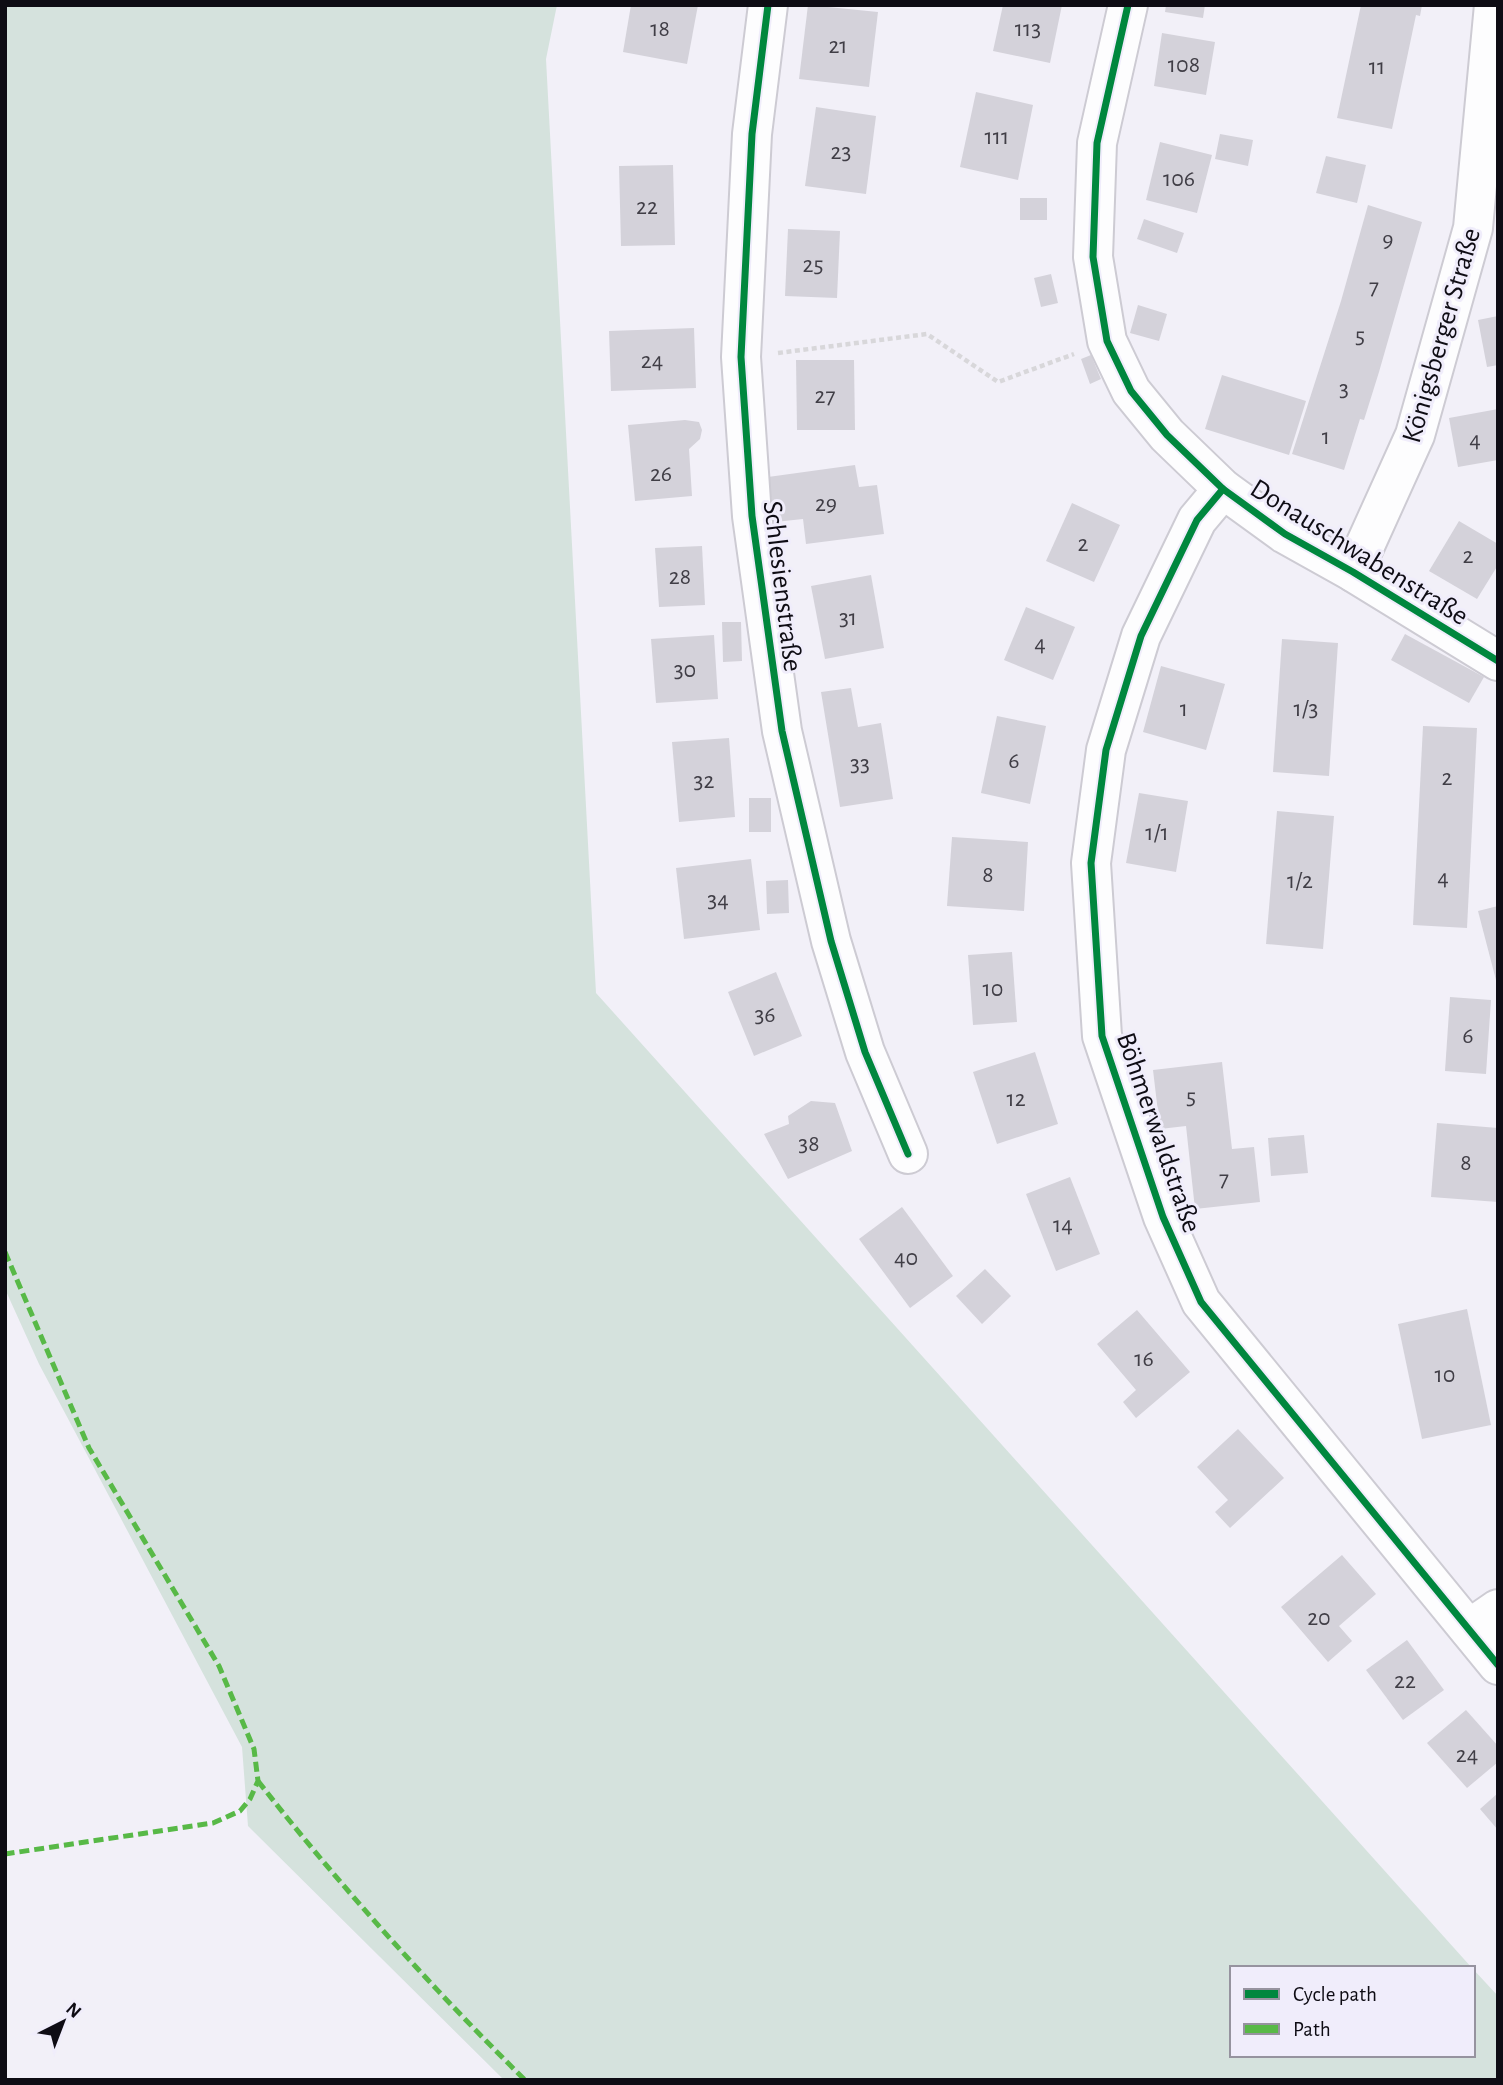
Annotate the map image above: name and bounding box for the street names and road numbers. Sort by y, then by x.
street label: Königsberger Straße [1398,225,1486,446]
street label: Donauschwabenstraße [1245,474,1473,631]
street label: Schlesienstraße [758,499,806,673]
street label: Böhmerwaldstraße [1111,1029,1205,1236]

